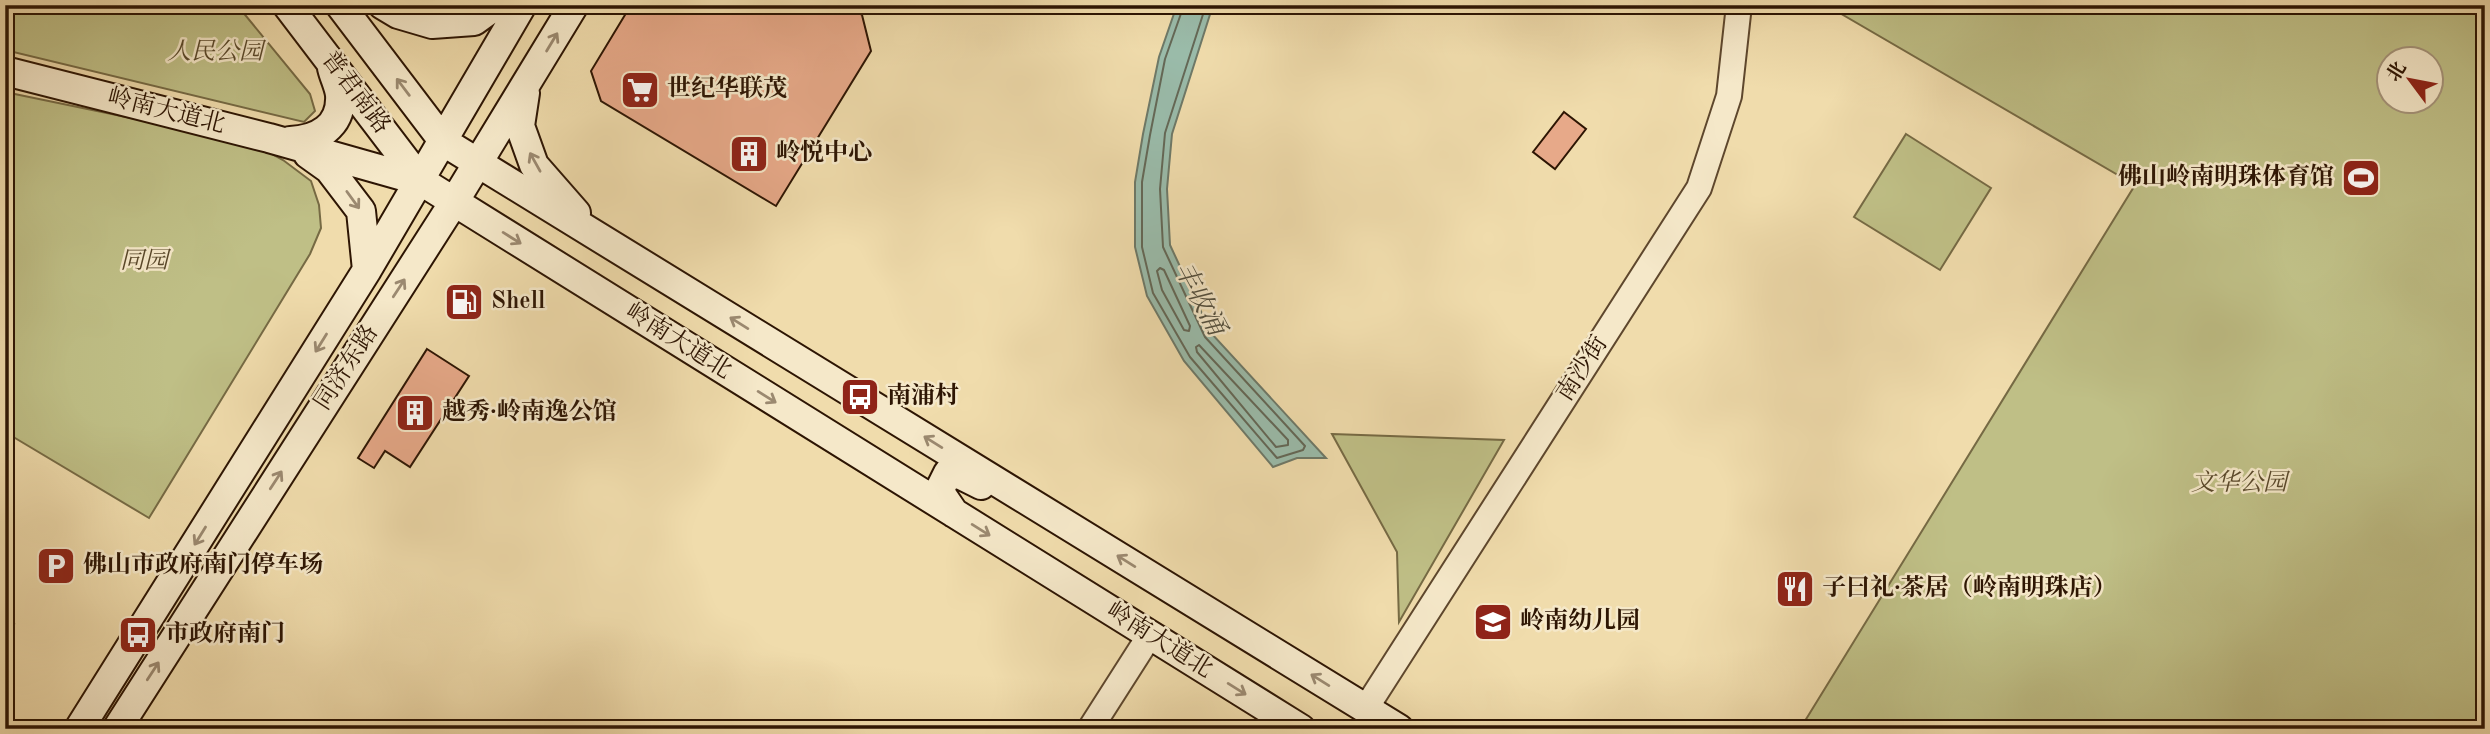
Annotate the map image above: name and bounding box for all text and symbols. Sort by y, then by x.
one-way arrow [546,32,560,52]
park label: 人民公园 [167,39,267,65]
street label: 普君南路 [317,46,396,139]
north arrow [2374,46,2444,116]
text: 北 [2383,58,2411,85]
supermarket icon: 世纪华联茂 [619,69,661,111]
place label: 世纪华联茂 [667,75,787,102]
one-way arrow [396,78,410,97]
street label: 岭南大道北 [105,83,228,138]
building icon: 岭悦中心 [728,133,770,175]
place label: 岭悦中心 [776,139,872,166]
one-way arrow [528,153,542,173]
sports icon: 佛山岭南明珠体育馆 [2340,157,2382,199]
place label: 佛山岭南明珠体育馆 [2118,163,2334,190]
one-way arrow [346,190,361,209]
one-way arrow [501,232,521,246]
park label: 同园 [120,248,172,274]
water label: 丰收涌 [1169,258,1232,342]
one-way arrow [391,279,406,298]
fuel station icon: Shell [443,281,485,323]
place label: Shell [491,290,545,314]
street label: 岭南大道北 [621,297,737,384]
one-way arrow [730,315,749,330]
street label: 同济东路 [308,320,383,415]
street label: 南沙街 [1551,331,1613,406]
one-way arrow [314,333,328,353]
bus stop icon: 南浦村 [839,376,881,418]
place label: 南浦村 [887,382,959,409]
one-way arrow [757,391,777,405]
building icon: 越秀·岭南逸公馆 [394,392,436,434]
place label: 越秀·岭南逸公馆 [442,398,617,425]
one-way arrow [923,435,943,449]
park label: 文华公园 [2191,469,2291,496]
one-way arrow [269,470,283,490]
one-way arrow [971,524,991,538]
one-way arrow [193,526,208,545]
parking icon: 佛山市政府南门停车场 [35,545,77,587]
place label: 佛山市政府南门停车场 [83,551,323,578]
one-way arrow [1117,554,1137,568]
restaurant icon: 子曰礼·茶居（岭南明珠店） [1774,568,1816,610]
place label: 子曰礼·茶居（岭南明珠店） [1822,574,2117,601]
street label: 岭南大道北 [1102,596,1218,683]
school or university icon: 岭南幼儿园 [1472,601,1514,643]
place label: 岭南幼儿园 [1520,607,1640,634]
bus stop icon: 市政府南门 [117,614,159,656]
place label: 市政府南门 [165,620,285,647]
one-way arrow [147,662,161,682]
one-way arrow [1311,673,1331,687]
one-way arrow [1226,683,1246,697]

